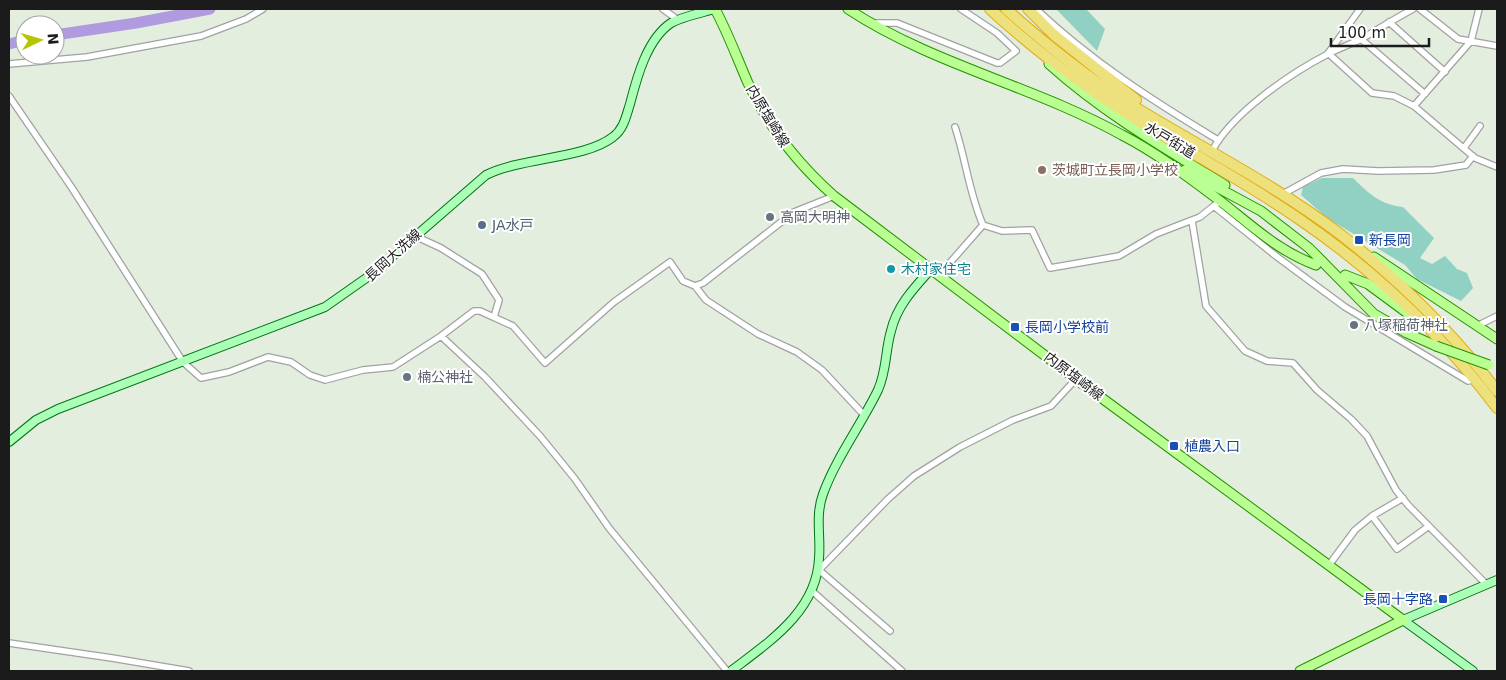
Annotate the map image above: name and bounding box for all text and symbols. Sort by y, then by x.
north arrow [15,15,65,65]
scale bar [1331,15,1428,47]
text: 100 m [1338,24,1386,42]
text: N [44,32,61,45]
street label: 内原塩崎線 [743,82,793,150]
street label: 水戸街道 [1142,119,1198,161]
place label: 茨城町立長岡小学校 [1052,162,1178,178]
marker: 茨城町立長岡小学校 [1036,164,1048,176]
place label: 高岡大明神 [780,209,850,225]
marker: 高岡大明神 [764,211,776,223]
place label: JA水戸 [491,217,533,233]
marker: JA水戸 [476,219,488,231]
street label: 長岡大洗線 [362,226,424,284]
place label: 新長岡 [1369,232,1411,248]
marker: 新長岡 [1353,234,1365,246]
place label: 木村家住宅 [901,261,971,277]
marker: 木村家住宅 [885,263,897,275]
place label: 八塚稲荷神社 [1364,317,1448,333]
place label: 長岡小学校前 [1025,319,1109,335]
marker: 八塚稲荷神社 [1348,319,1360,331]
marker: 長岡小学校前 [1009,321,1021,333]
street label: 内原塩崎線 [1041,349,1107,403]
place label: 楠公神社 [417,369,473,385]
marker: 楠公神社 [401,371,413,383]
place label: 植農入口 [1184,438,1240,454]
marker: 植農入口 [1168,440,1180,452]
place label: 長岡十字路 [1363,591,1433,607]
marker: 長岡十字路 [1437,593,1449,605]

